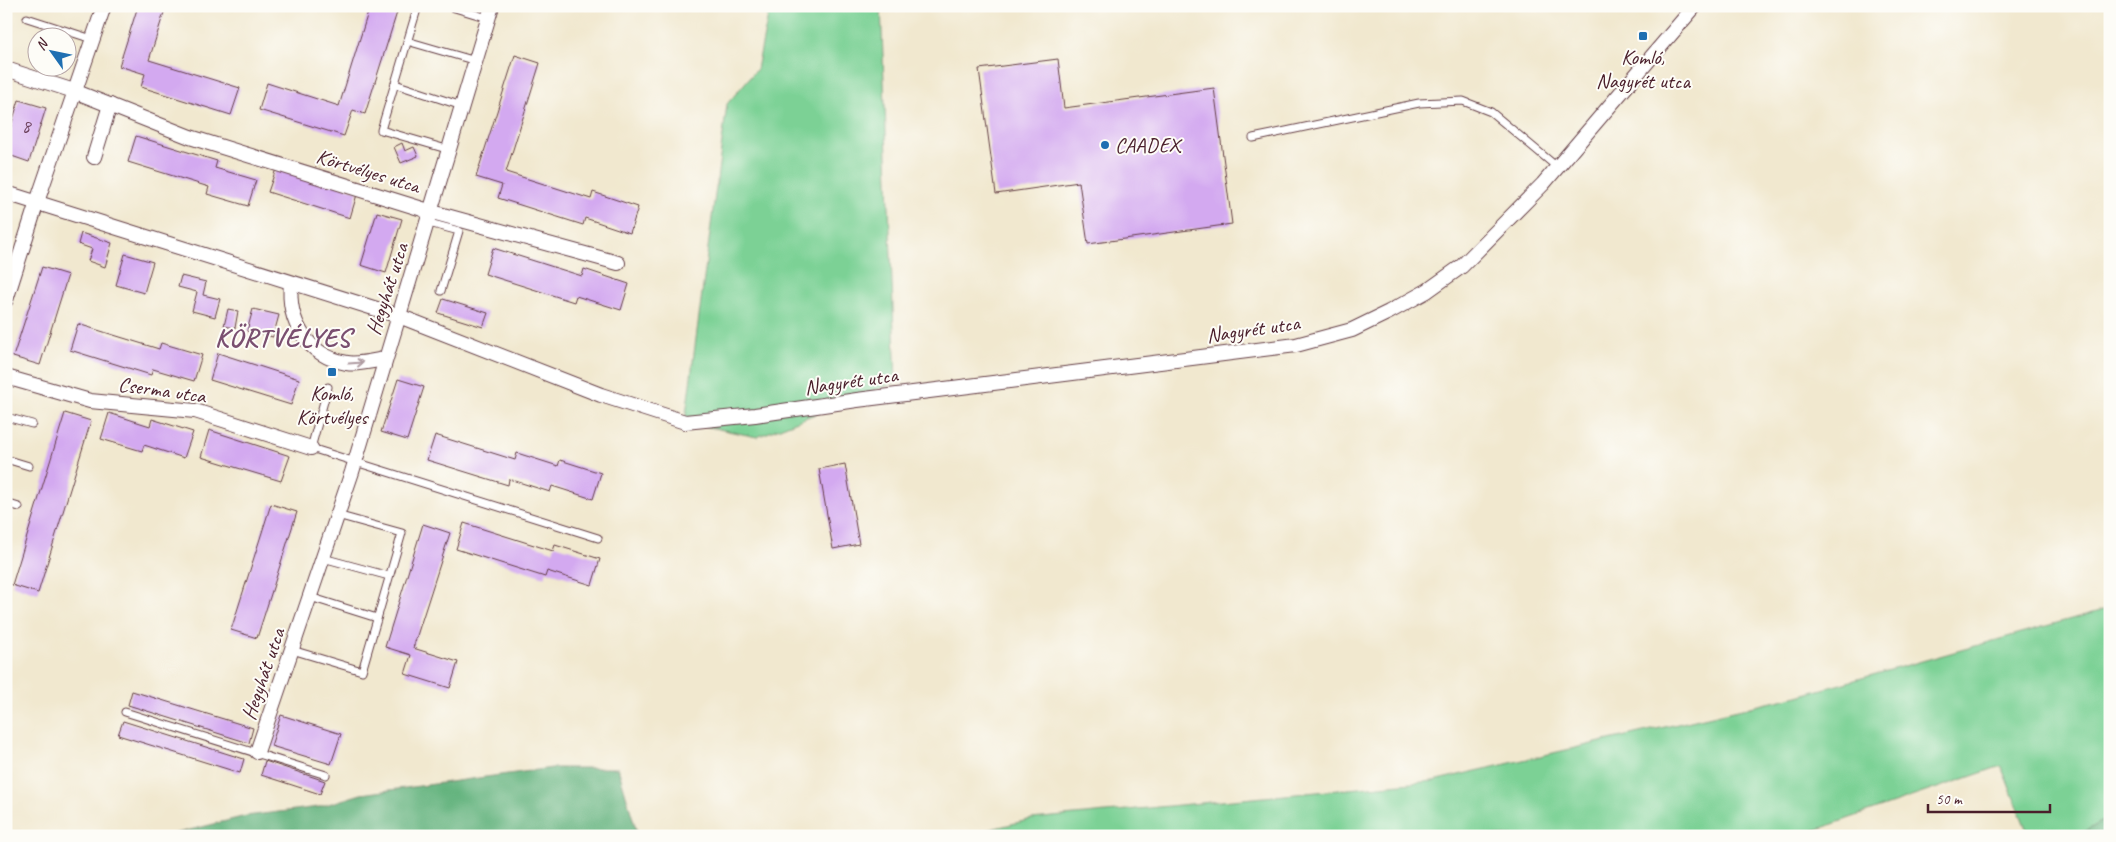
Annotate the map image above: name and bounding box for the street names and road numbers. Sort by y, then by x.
street label: Körtvélyes utca [313,143,425,200]
street label: Hegyhát utca [360,238,415,338]
street label: Nagyrét utca [1205,309,1303,348]
street label: Nagyrét utca [803,361,901,400]
street label: Cserma utca [117,371,209,409]
street label: Hegyhát utca [235,623,291,723]

